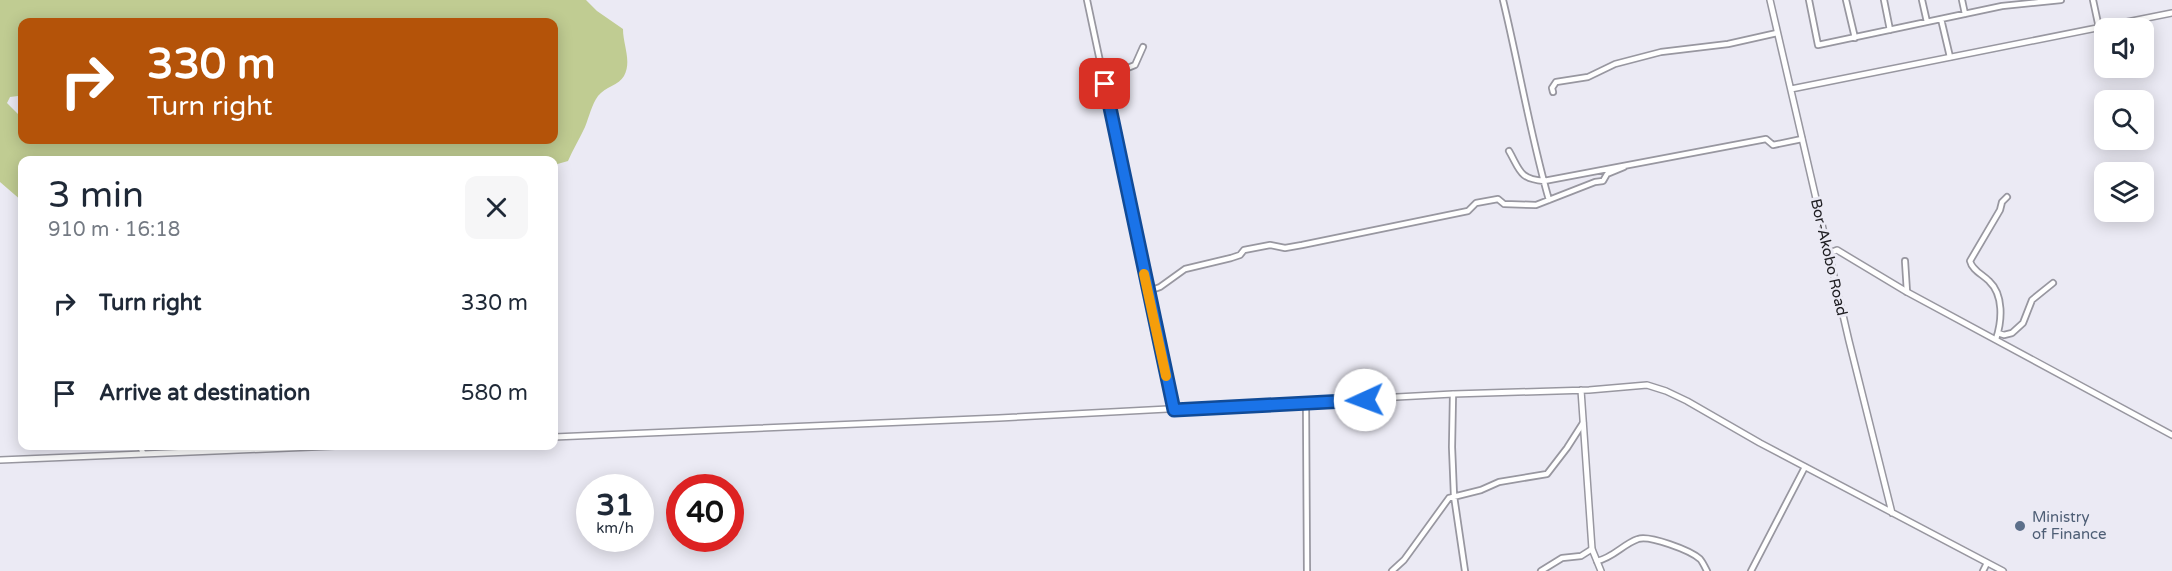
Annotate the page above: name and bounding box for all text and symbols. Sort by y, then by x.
map controls [2094,18,2154,222]
button: sound [2094,18,2154,78]
text: 330 m [147,39,276,90]
icon: right [48,42,126,120]
pin [1079,58,1130,109]
icon: arrive [1088,67,1121,100]
text: Turn right [147,90,273,123]
button: search [2094,90,2154,150]
button: layers [2094,162,2154,222]
text: 3 min [48,174,144,217]
button: close [465,176,528,239]
street label: Bor-Akobo Road [1807,197,1851,317]
text: 910 m · 16:18 [48,218,180,242]
icon: right [48,287,81,320]
text: Turn right [99,290,201,316]
text: 330 m [461,290,528,316]
position arrow [1333,368,1397,432]
icon: arrive [48,377,81,410]
text: Arrive at destination [99,380,310,406]
text: 580 m [461,380,528,406]
speed limit sign: 40 [666,474,744,552]
text: 31 [596,487,634,524]
place label: Ministry of Finance [2032,508,2107,543]
text: km/h [596,519,634,537]
marker: Ministry of Finance [2013,519,2027,533]

